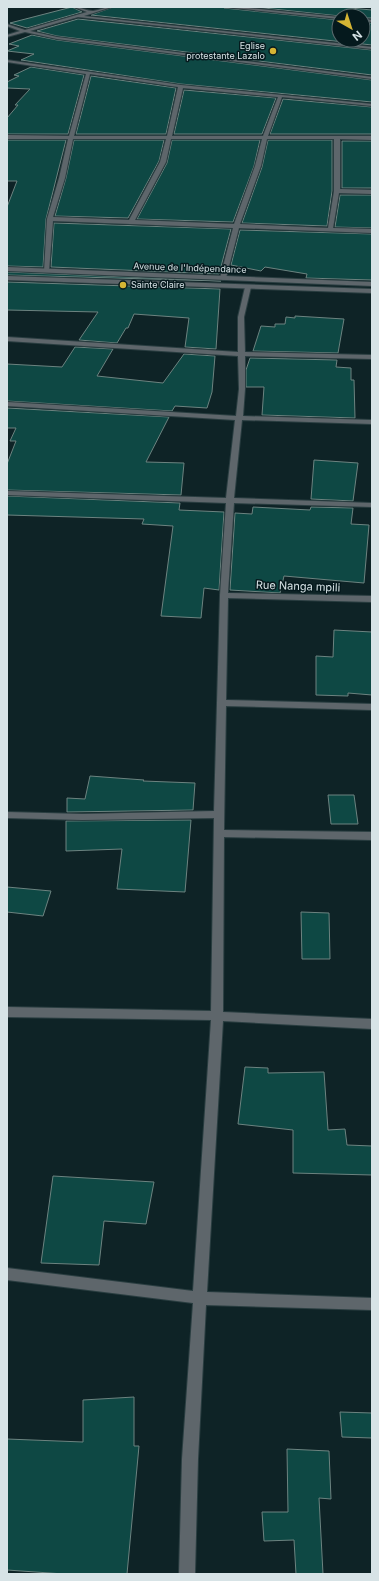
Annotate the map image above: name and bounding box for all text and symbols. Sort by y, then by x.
north arrow [331,8,371,48]
text: N [350,28,365,44]
place label: Eglise protestante Lazalo [186,40,265,61]
marker: Eglise protestante Lazalo [268,46,278,56]
street label: Avenue de l'Indépendance [133,260,247,275]
place label: Sainte Claire [131,279,184,290]
marker: Sainte Claire [118,280,128,290]
street label: Rue Nanga mpili [256,578,340,594]

